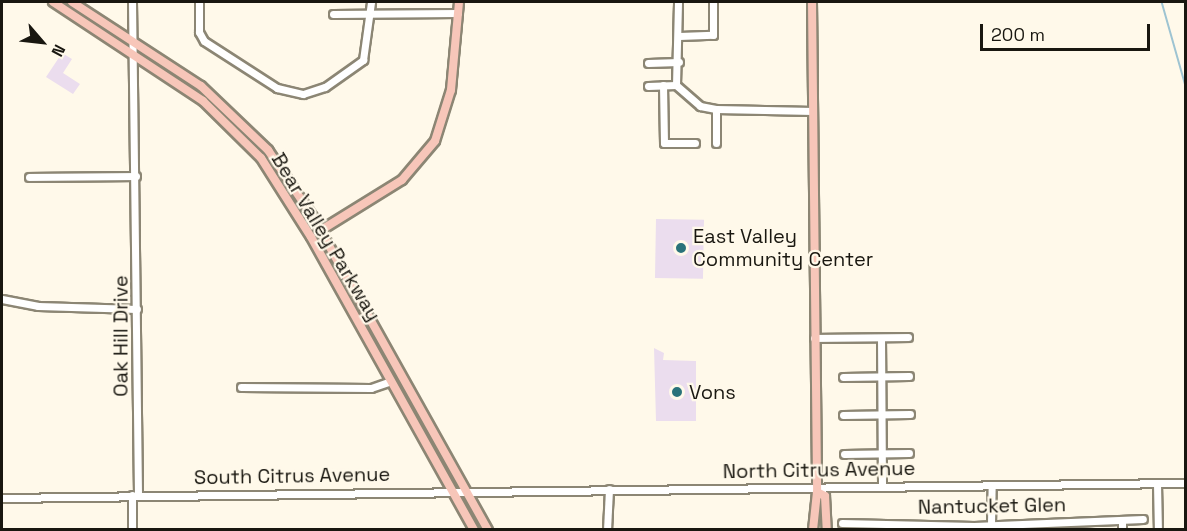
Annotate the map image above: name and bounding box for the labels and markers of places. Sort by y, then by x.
place label: East Valley Community Center [693,225,873,272]
marker: East Valley Community Center [674,241,688,255]
place label: Vons [689,380,736,404]
marker: Vons [670,385,684,399]

